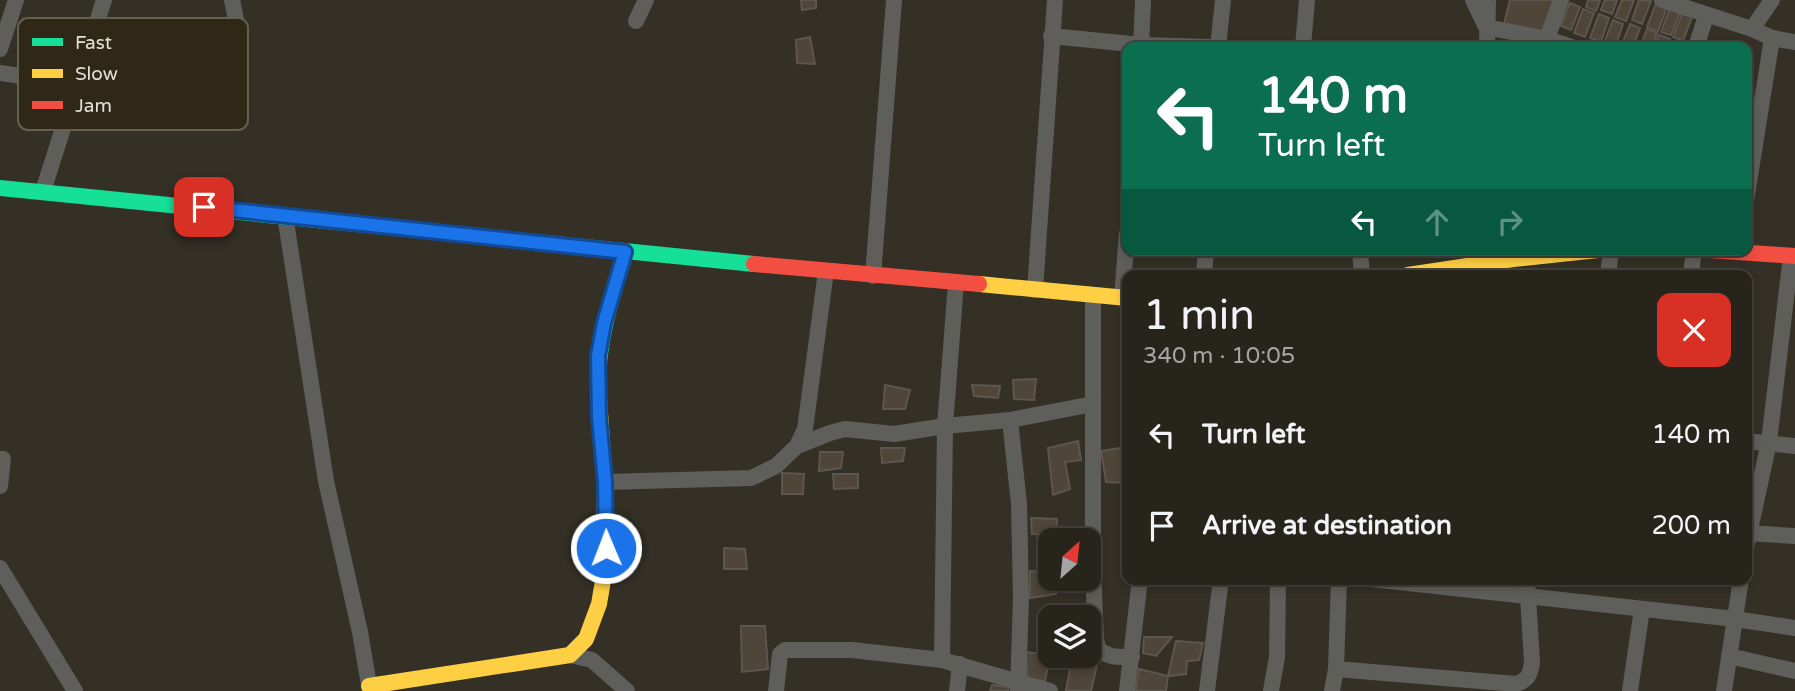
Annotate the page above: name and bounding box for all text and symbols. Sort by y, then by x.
legend [18,18,248,130]
text: Fast [75,32,112,54]
text: Slow [75,63,118,85]
text: 140 m [1258,67,1408,126]
icon: left [1143,70,1234,161]
text: Jam [75,95,112,117]
text: Turn left [1258,127,1385,165]
pin [174,177,234,237]
icon: arrive [185,188,223,226]
icon: left [1345,203,1383,241]
icon: ahead [1418,203,1456,241]
icon: right [1491,203,1529,241]
text: 1 min [1143,290,1255,341]
button: close [1657,293,1731,367]
text: 340 m · 10:05 [1143,342,1295,370]
icon: left [1143,416,1181,454]
text: Turn left [1202,419,1305,450]
text: 140 m [1651,419,1731,450]
icon: arrive [1143,507,1181,545]
text: Arrive at destination [1202,510,1452,541]
text: 200 m [1651,510,1731,541]
position arrow [569,511,643,585]
north arrow [1038,528,1101,592]
map controls [1038,528,1101,668]
button: layers [1038,605,1101,668]

